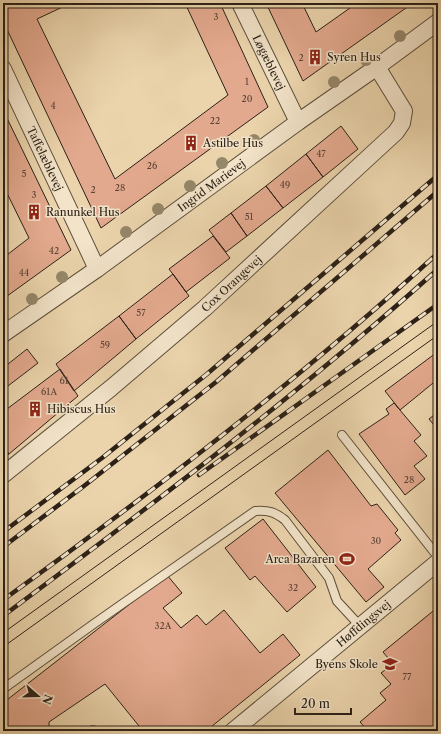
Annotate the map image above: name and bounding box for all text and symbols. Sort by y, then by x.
house number: 3 [214,11,219,22]
street label: Løgæblevej [249,32,288,92]
building icon: Syren Hus [306,48,324,66]
place label: Syren Hus [327,50,381,64]
house number: 2 [298,52,304,63]
house number: 1 [245,76,249,87]
house number: 20 [242,93,253,104]
house number: 4 [50,100,56,111]
house number: 22 [210,115,220,126]
street label: Taffelæblevej [24,124,66,193]
building icon: Astilbe Hus [182,134,200,152]
place label: Astilbe Hus [202,136,263,150]
house number: 47 [316,148,326,159]
street label: Ingrid Marievej [175,156,248,215]
house number: 26 [147,160,157,171]
house number: 5 [22,168,27,179]
house number: 49 [280,179,290,190]
house number: 28 [115,182,125,193]
house number: 2 [90,184,96,195]
house number: 3 [32,189,37,200]
building icon: Ranunkel Hus [25,203,43,221]
place label: Ranunkel Hus [46,205,120,219]
house number: 51 [245,211,254,222]
house number: 42 [49,245,59,256]
street label: Cox Orangevej [198,252,265,315]
house number: 44 [19,267,29,278]
house number: 57 [136,307,146,318]
house number: 59 [100,339,110,350]
house number: 61 [59,375,69,386]
house number: 61A [41,386,57,397]
building icon: Hibiscus Hus [26,400,44,418]
place label: Hibiscus Hus [47,402,116,416]
house number: 28 [404,474,414,485]
house number: 30 [371,535,382,546]
sports icon: Arca Bazaren [338,550,356,568]
place label: Arca Bazaren [264,552,335,566]
house number: 32 [288,582,298,593]
street label: Høffdingsvej [334,597,393,650]
house number: 32A [155,620,172,631]
school or university icon: Byens Skole [381,655,399,673]
place label: Byens Skole [315,657,378,671]
house number: 77 [403,671,412,682]
north arrow [18,676,58,716]
scale bar [295,690,351,716]
text: N [39,693,56,707]
text: 20 m [301,696,330,711]

